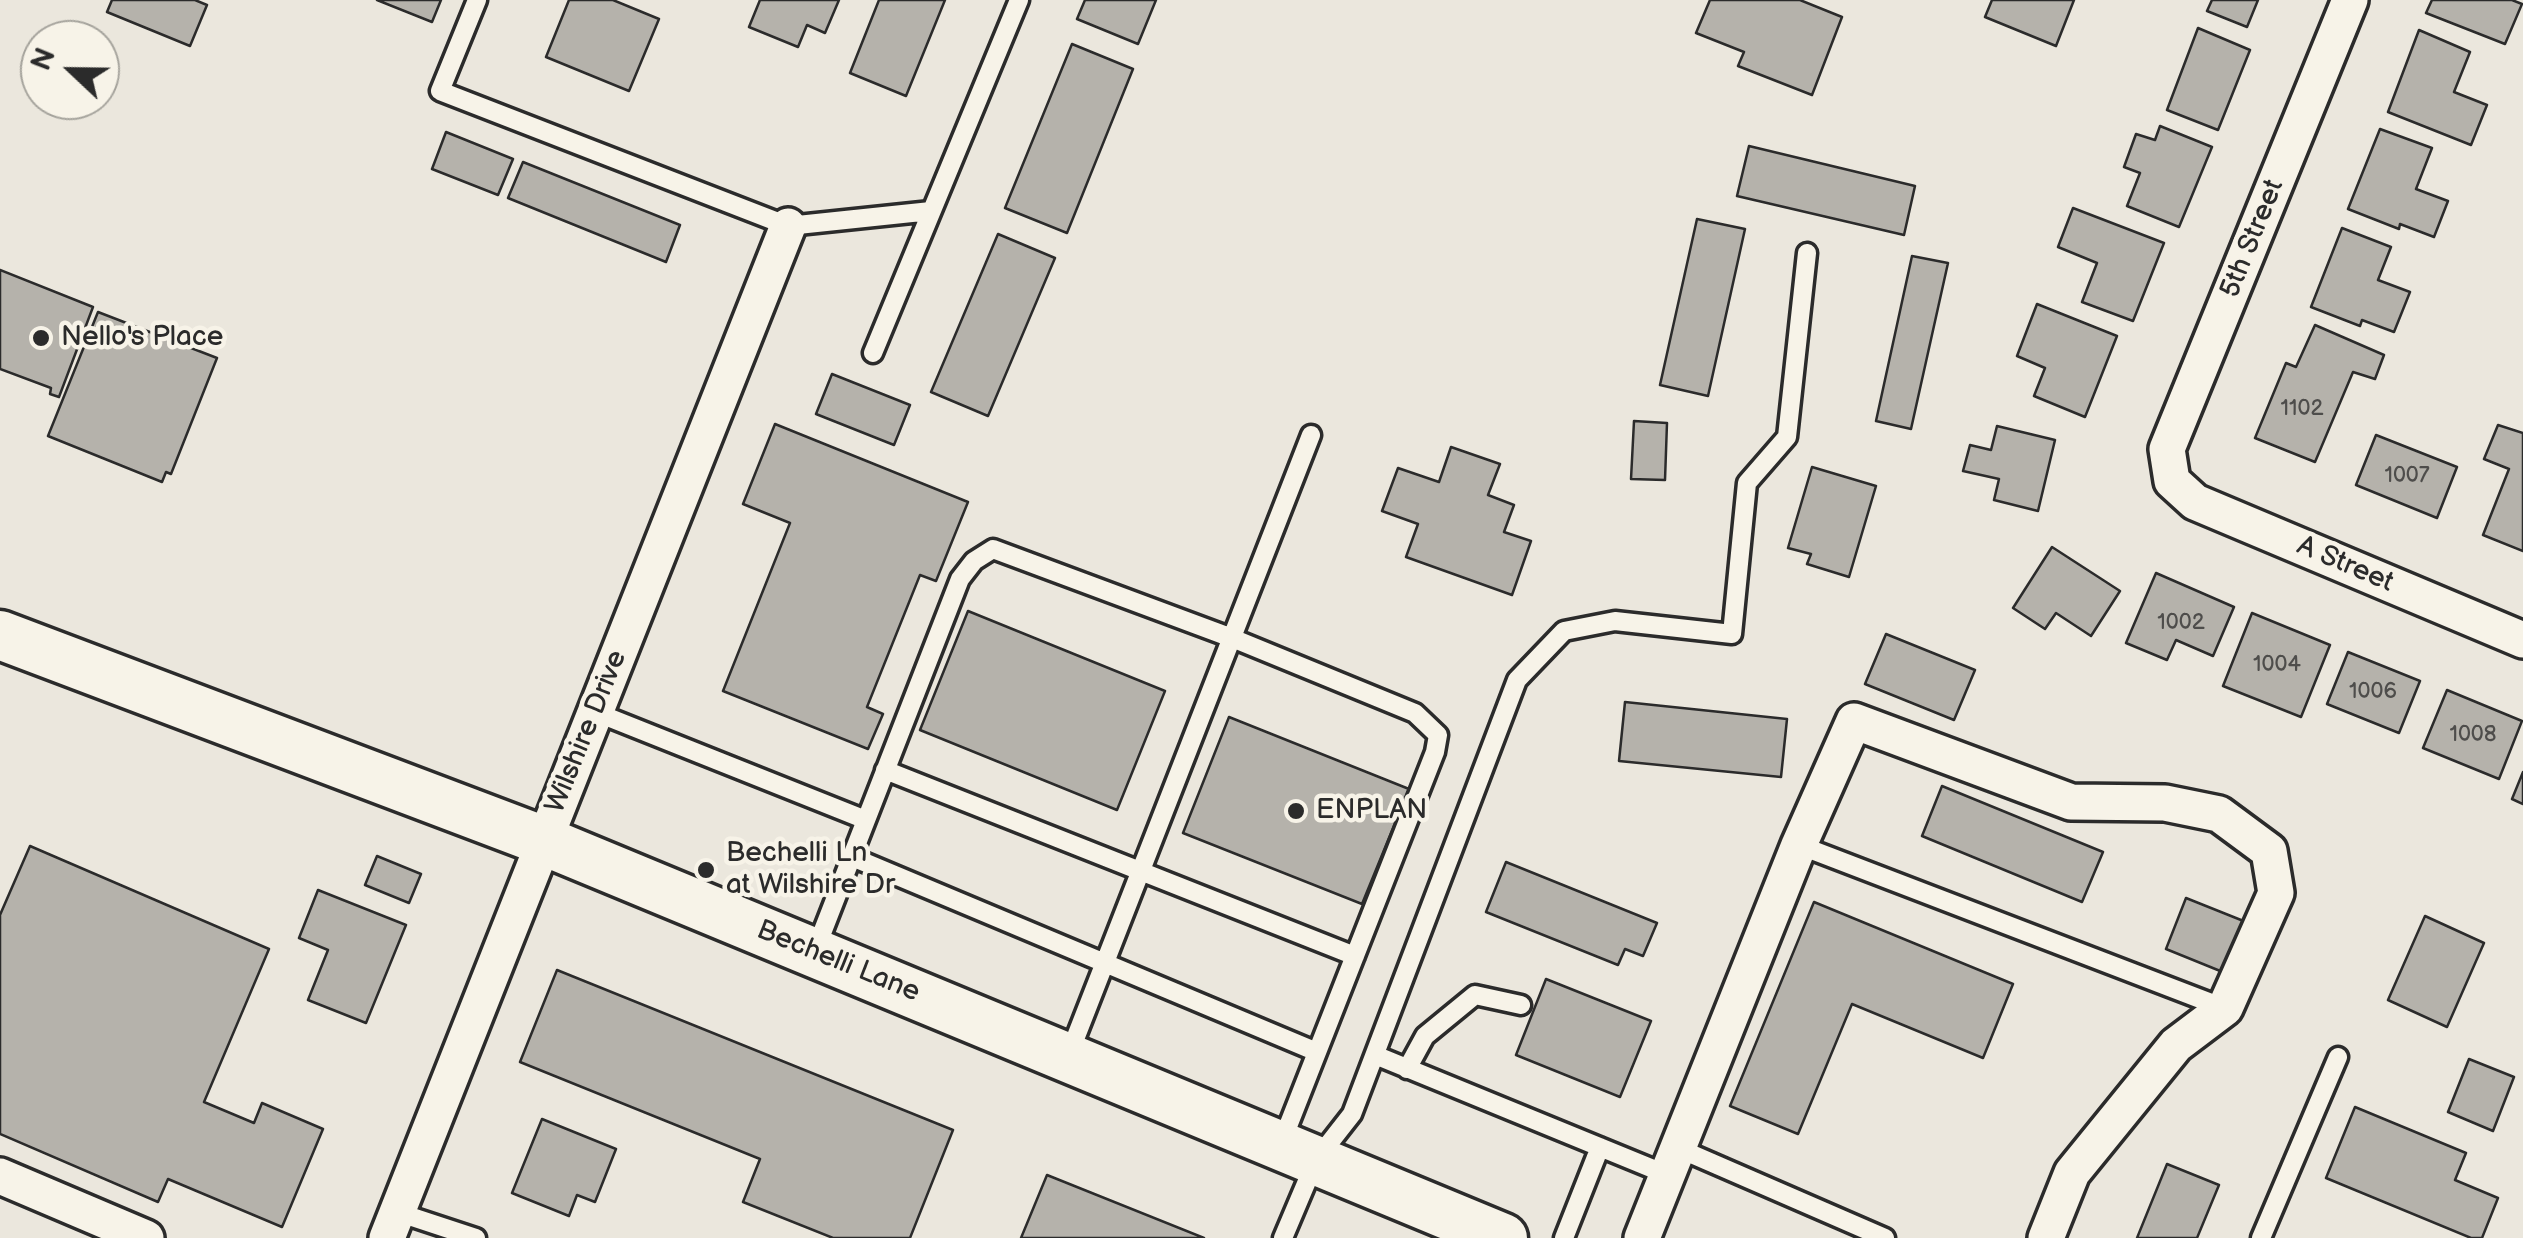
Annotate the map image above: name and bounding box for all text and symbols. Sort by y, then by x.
north arrow [20,20,120,120]
text: N [24,43,63,75]
street label: 5th Street [2214,175,2292,303]
place label: Nello's Place [61,321,223,355]
marker: Nello's Place [30,327,52,349]
house number: 1102 [2281,396,2323,422]
house number: 1007 [2384,463,2430,489]
street label: A Street [2292,530,2398,600]
house number: 1002 [2157,610,2205,636]
street label: Wilshire Drive [539,646,635,818]
house number: 1004 [2253,652,2301,678]
house number: 1006 [2349,679,2397,705]
house number: 1008 [2449,722,2497,748]
place label: ENPLAN [1316,794,1427,828]
marker: ENPLAN [1285,800,1307,822]
place label: Bechelli Ln at Wilshire Dr [726,837,895,903]
marker: Bechelli Ln at Wilshire Dr [695,859,717,881]
street label: Bechelli Lane [752,914,924,1010]

